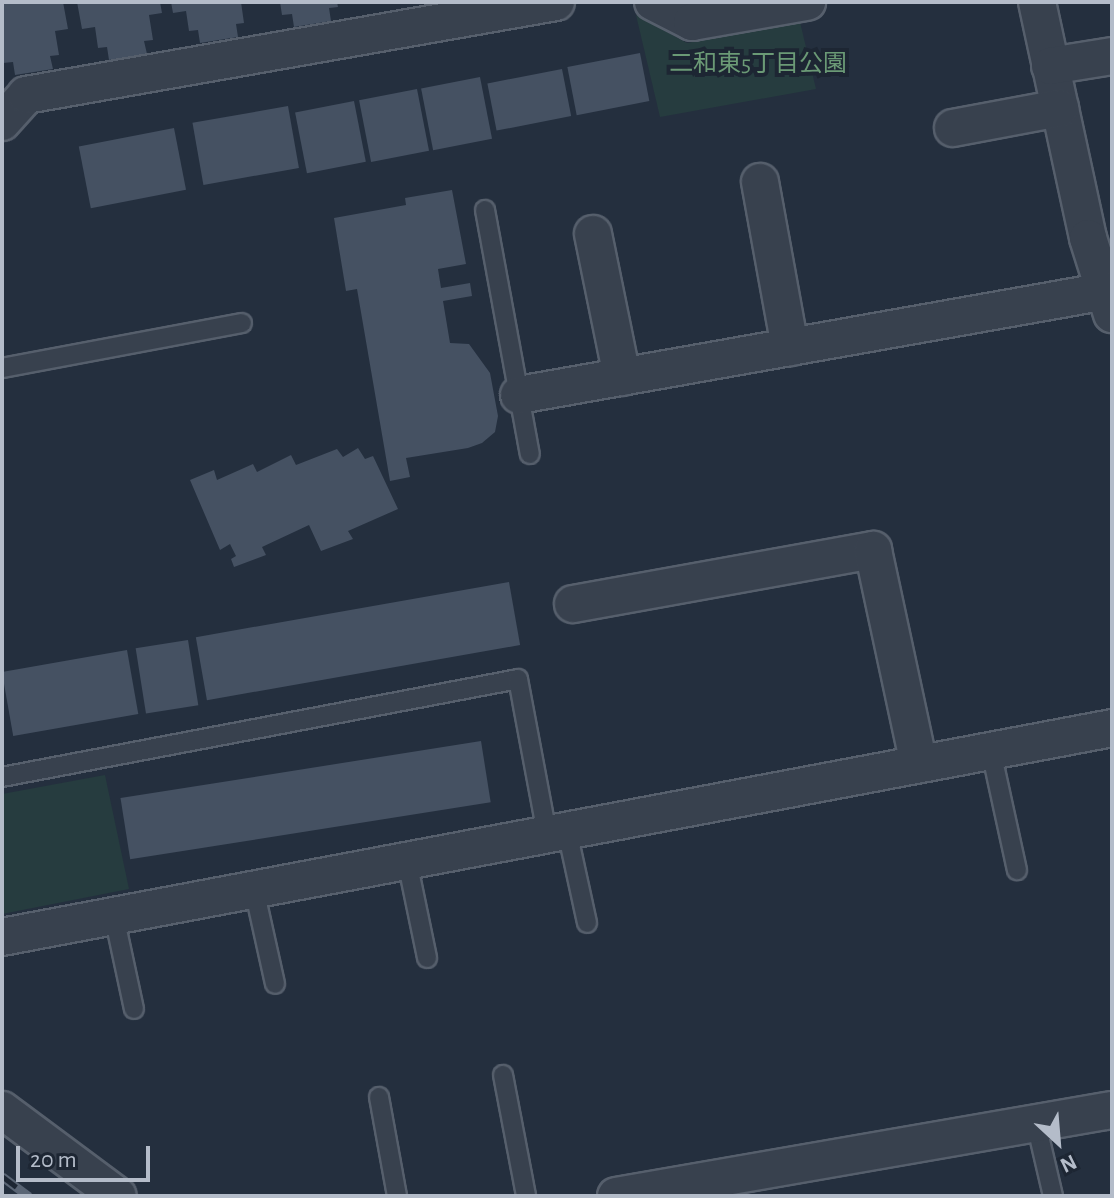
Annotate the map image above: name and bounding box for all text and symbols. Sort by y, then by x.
park label: 二和東5丁目公園 [669,51,847,79]
north arrow [1018,1102,1098,1182]
scale bar [20,1130,154,1180]
text: 20 m [30,1148,77,1172]
text: N [1057,1150,1080,1177]

